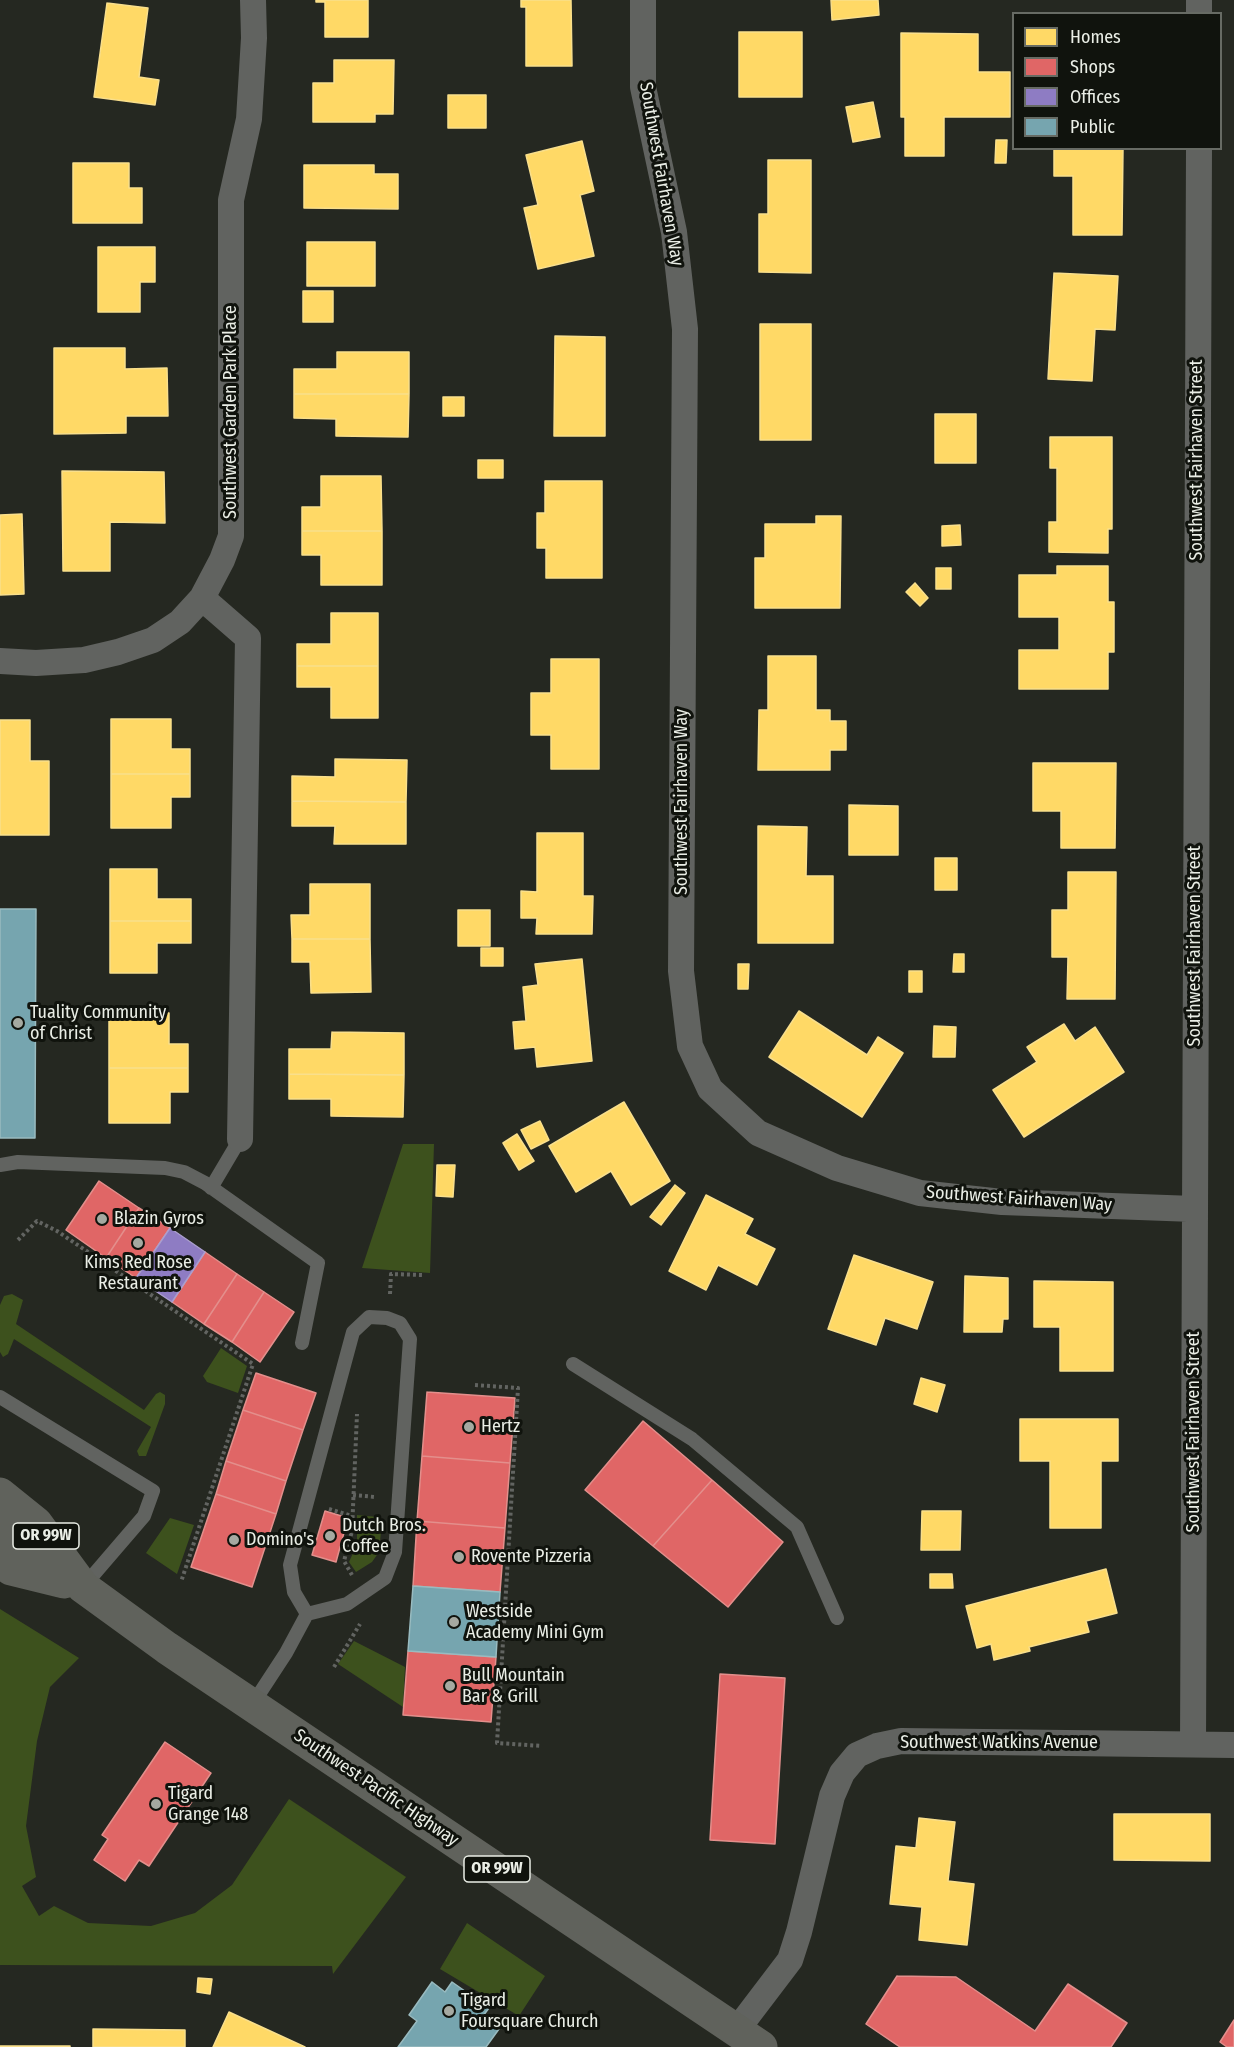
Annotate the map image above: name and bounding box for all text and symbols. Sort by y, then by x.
legend [1012,12,1222,150]
text: Homes [1070,26,1121,48]
text: Shops [1070,56,1115,78]
street label: Southwest Fairhaven Way [634,80,688,268]
text: Offices [1070,86,1120,108]
text: Public [1070,116,1115,138]
street label: Southwest Garden Park Place [220,305,242,519]
street label: Southwest Fairhaven Street [1186,360,1208,560]
street label: Southwest Fairhaven Way [671,709,693,895]
street label: Southwest Fairhaven Street [1184,846,1206,1046]
place label: Tuality Community of Christ [30,1002,166,1044]
marker: Tuality Community of Christ [11,1016,25,1030]
street label: Southwest Fairhaven Way [925,1182,1113,1216]
place label: Blazin Gyros [114,1208,204,1230]
marker: Blazin Gyros [95,1212,109,1226]
marker: Kims Red Rose Restaurant [131,1236,145,1250]
place label: Kims Red Rose Restaurant [84,1252,192,1294]
street label: Southwest Fairhaven Street [1183,1332,1205,1532]
place label: Hertz [481,1416,520,1438]
marker: Hertz [462,1420,476,1434]
place label: Dutch Bros. Coffee [342,1515,426,1558]
road number: OR 99W [13,1523,79,1549]
place label: Domino's [246,1529,314,1551]
marker: Dutch Bros. Coffee [323,1529,337,1543]
marker: Domino's [227,1533,241,1547]
place label: Rovente Pizzeria [471,1546,592,1568]
marker: Rovente Pizzeria [452,1550,466,1564]
place label: Westside Academy Mini Gym [466,1601,604,1644]
marker: Westside Academy Mini Gym [447,1615,461,1629]
place label: Bull Mountain Bar & Grill [462,1665,565,1708]
marker: Bull Mountain Bar & Grill [443,1679,457,1693]
street label: Southwest Pacific Highway [290,1725,462,1851]
street label: Southwest Watkins Avenue [900,1732,1098,1754]
place label: Tigard Grange 148 [168,1783,248,1826]
marker: Tigard Grange 148 [149,1797,163,1811]
road number: OR 99W [464,1856,530,1882]
place label: Tigard Foursquare Church [461,1990,598,2032]
marker: Tigard Foursquare Church [442,2004,456,2018]

